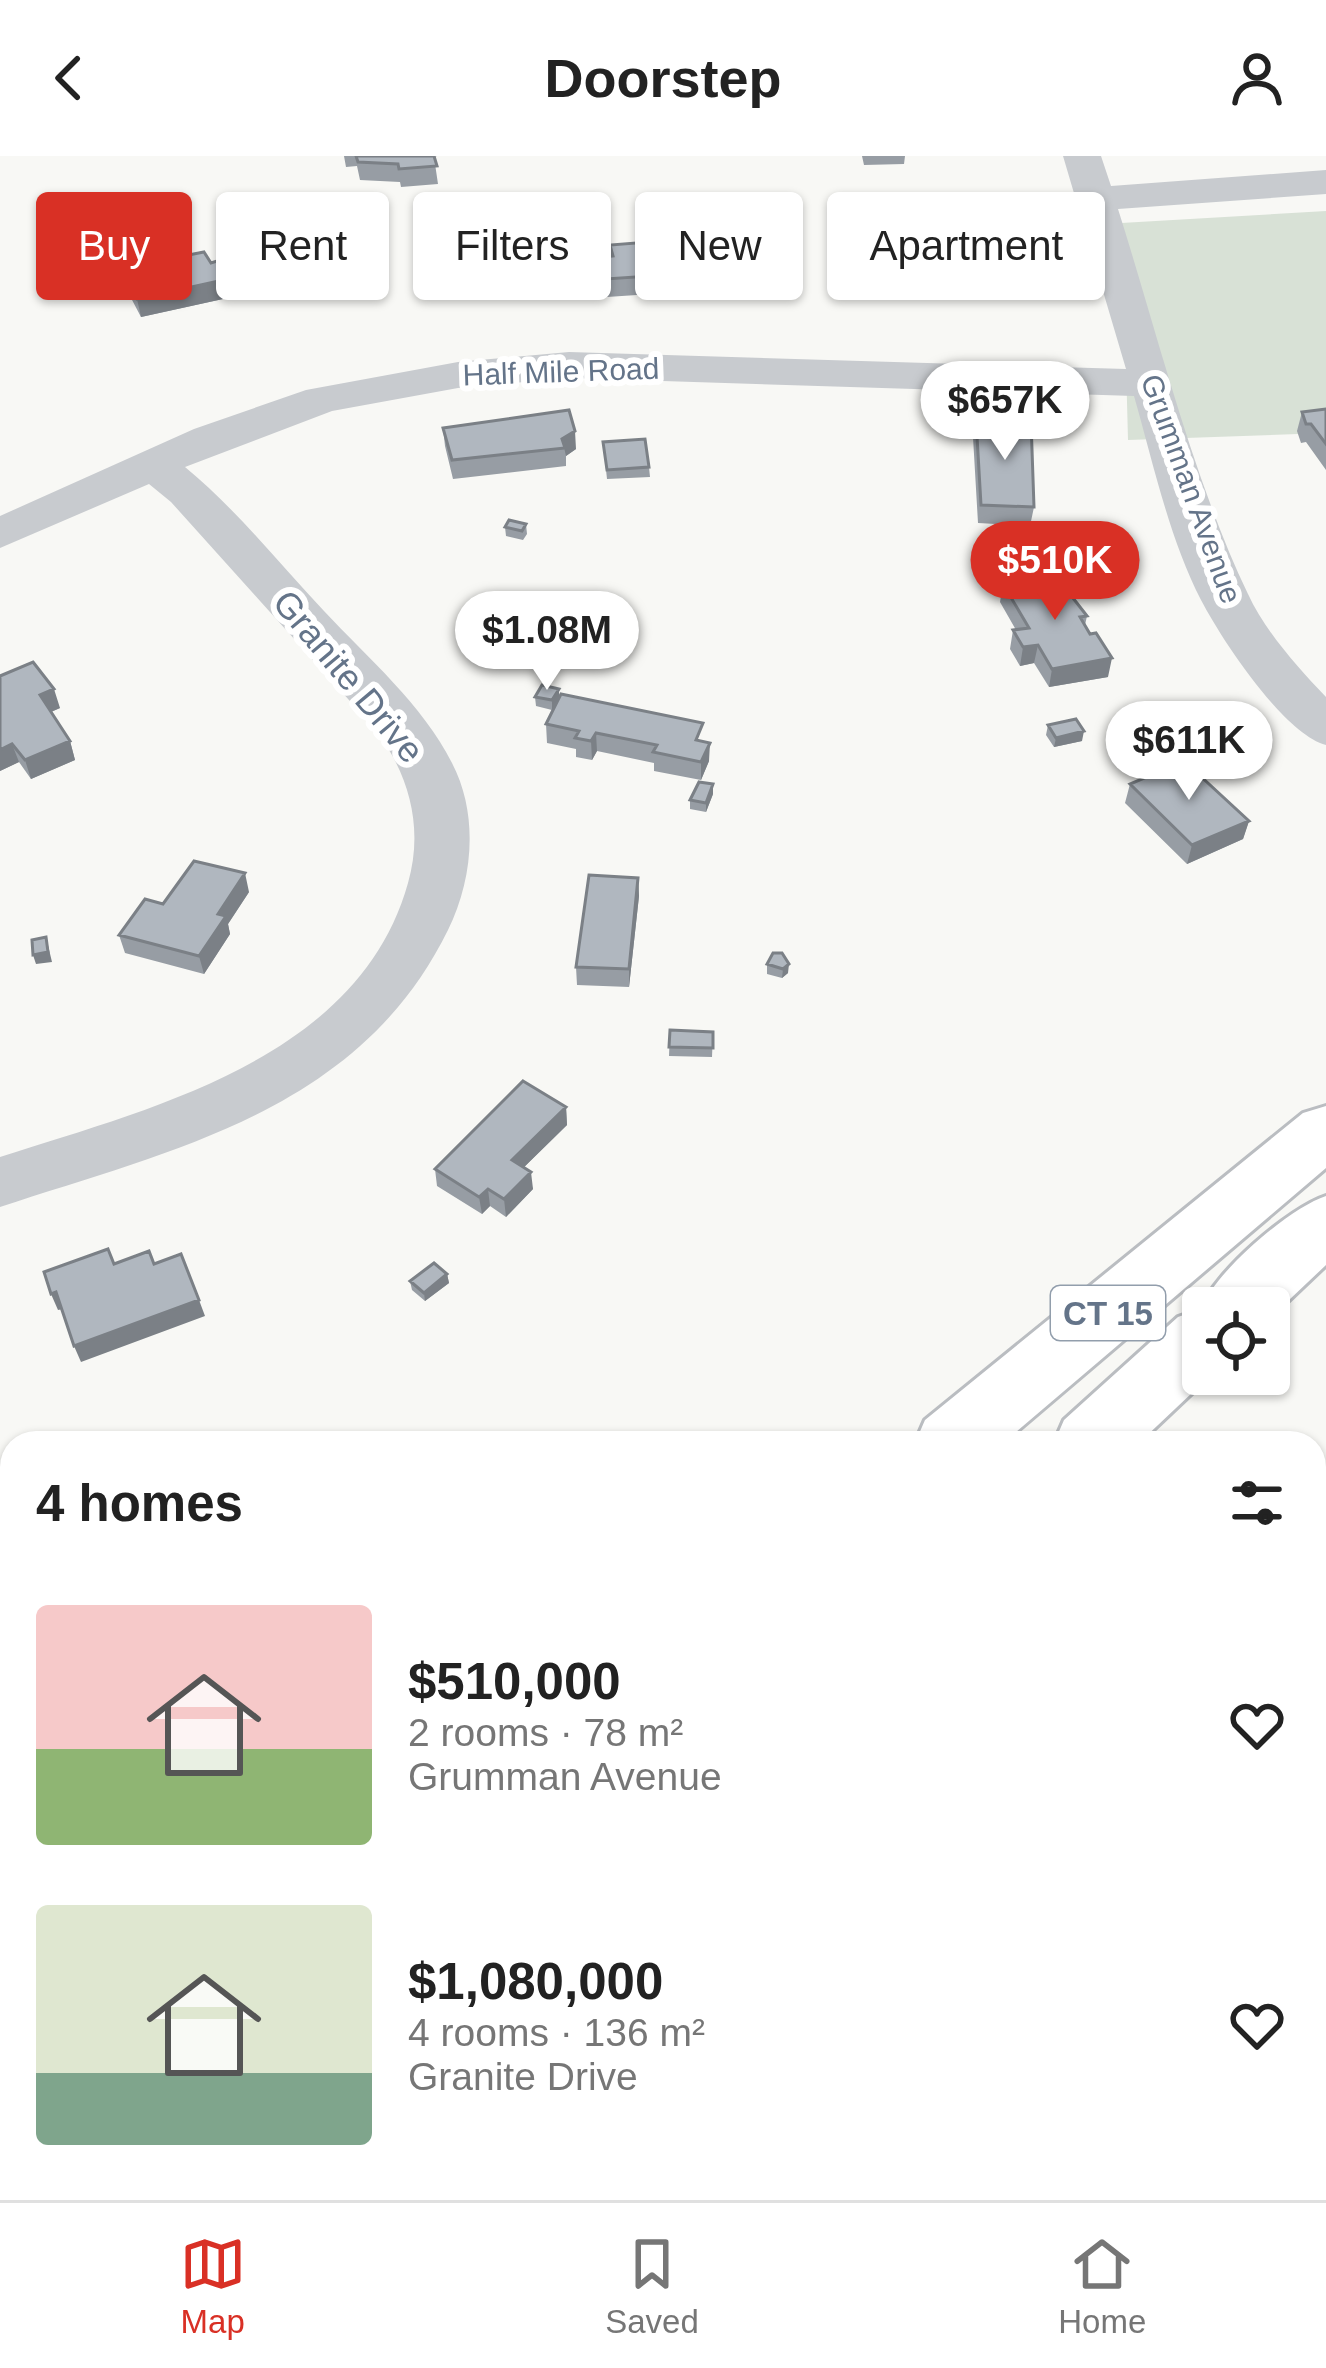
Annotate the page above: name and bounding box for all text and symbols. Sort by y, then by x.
icon: back [36,45,102,111]
icon: person [1224,45,1290,111]
text: Doorstep [544,48,782,108]
chip: Buy [36,192,192,300]
chip: Rent [216,192,389,300]
chip: Filters [413,192,611,300]
chip: New [635,192,803,300]
chip: Apartment [827,192,1105,300]
street label: Half Mile Road [462,352,660,391]
pin: $657K [921,361,1089,463]
street label: Grumman Avenue [1135,370,1248,608]
text: $657K [948,378,1062,421]
pin: $510K [971,521,1139,623]
text: $510K [998,538,1112,581]
street label: Granite Drive [265,582,432,771]
pin: $1.08M [449,591,645,693]
text: $1.08M [482,608,612,651]
pin: $611K [1105,701,1273,803]
text: $611K [1133,718,1245,761]
road number: CT 15 [1051,1286,1165,1340]
map controls [1182,1287,1290,1395]
button: locate [1182,1287,1290,1395]
icon: filters [1224,1470,1290,1536]
text: 4 homes [36,1475,243,1532]
icon: home [132,1653,276,1797]
text: $510,000 [408,1653,621,1710]
icon: heart [1224,1692,1290,1758]
text: 2 rooms · 78 m² [408,1711,683,1754]
text: Grumman Avenue [408,1755,722,1798]
icon: home [132,1953,276,2097]
text: $1,080,000 [408,1953,663,2010]
icon: heart [1224,1992,1290,2058]
text: 4 rooms · 136 m² [408,2011,705,2054]
text: Granite Drive [408,2055,638,2098]
tab: Map [180,2231,246,2341]
tab: Saved [605,2231,699,2341]
tab: Home [1058,2231,1146,2341]

